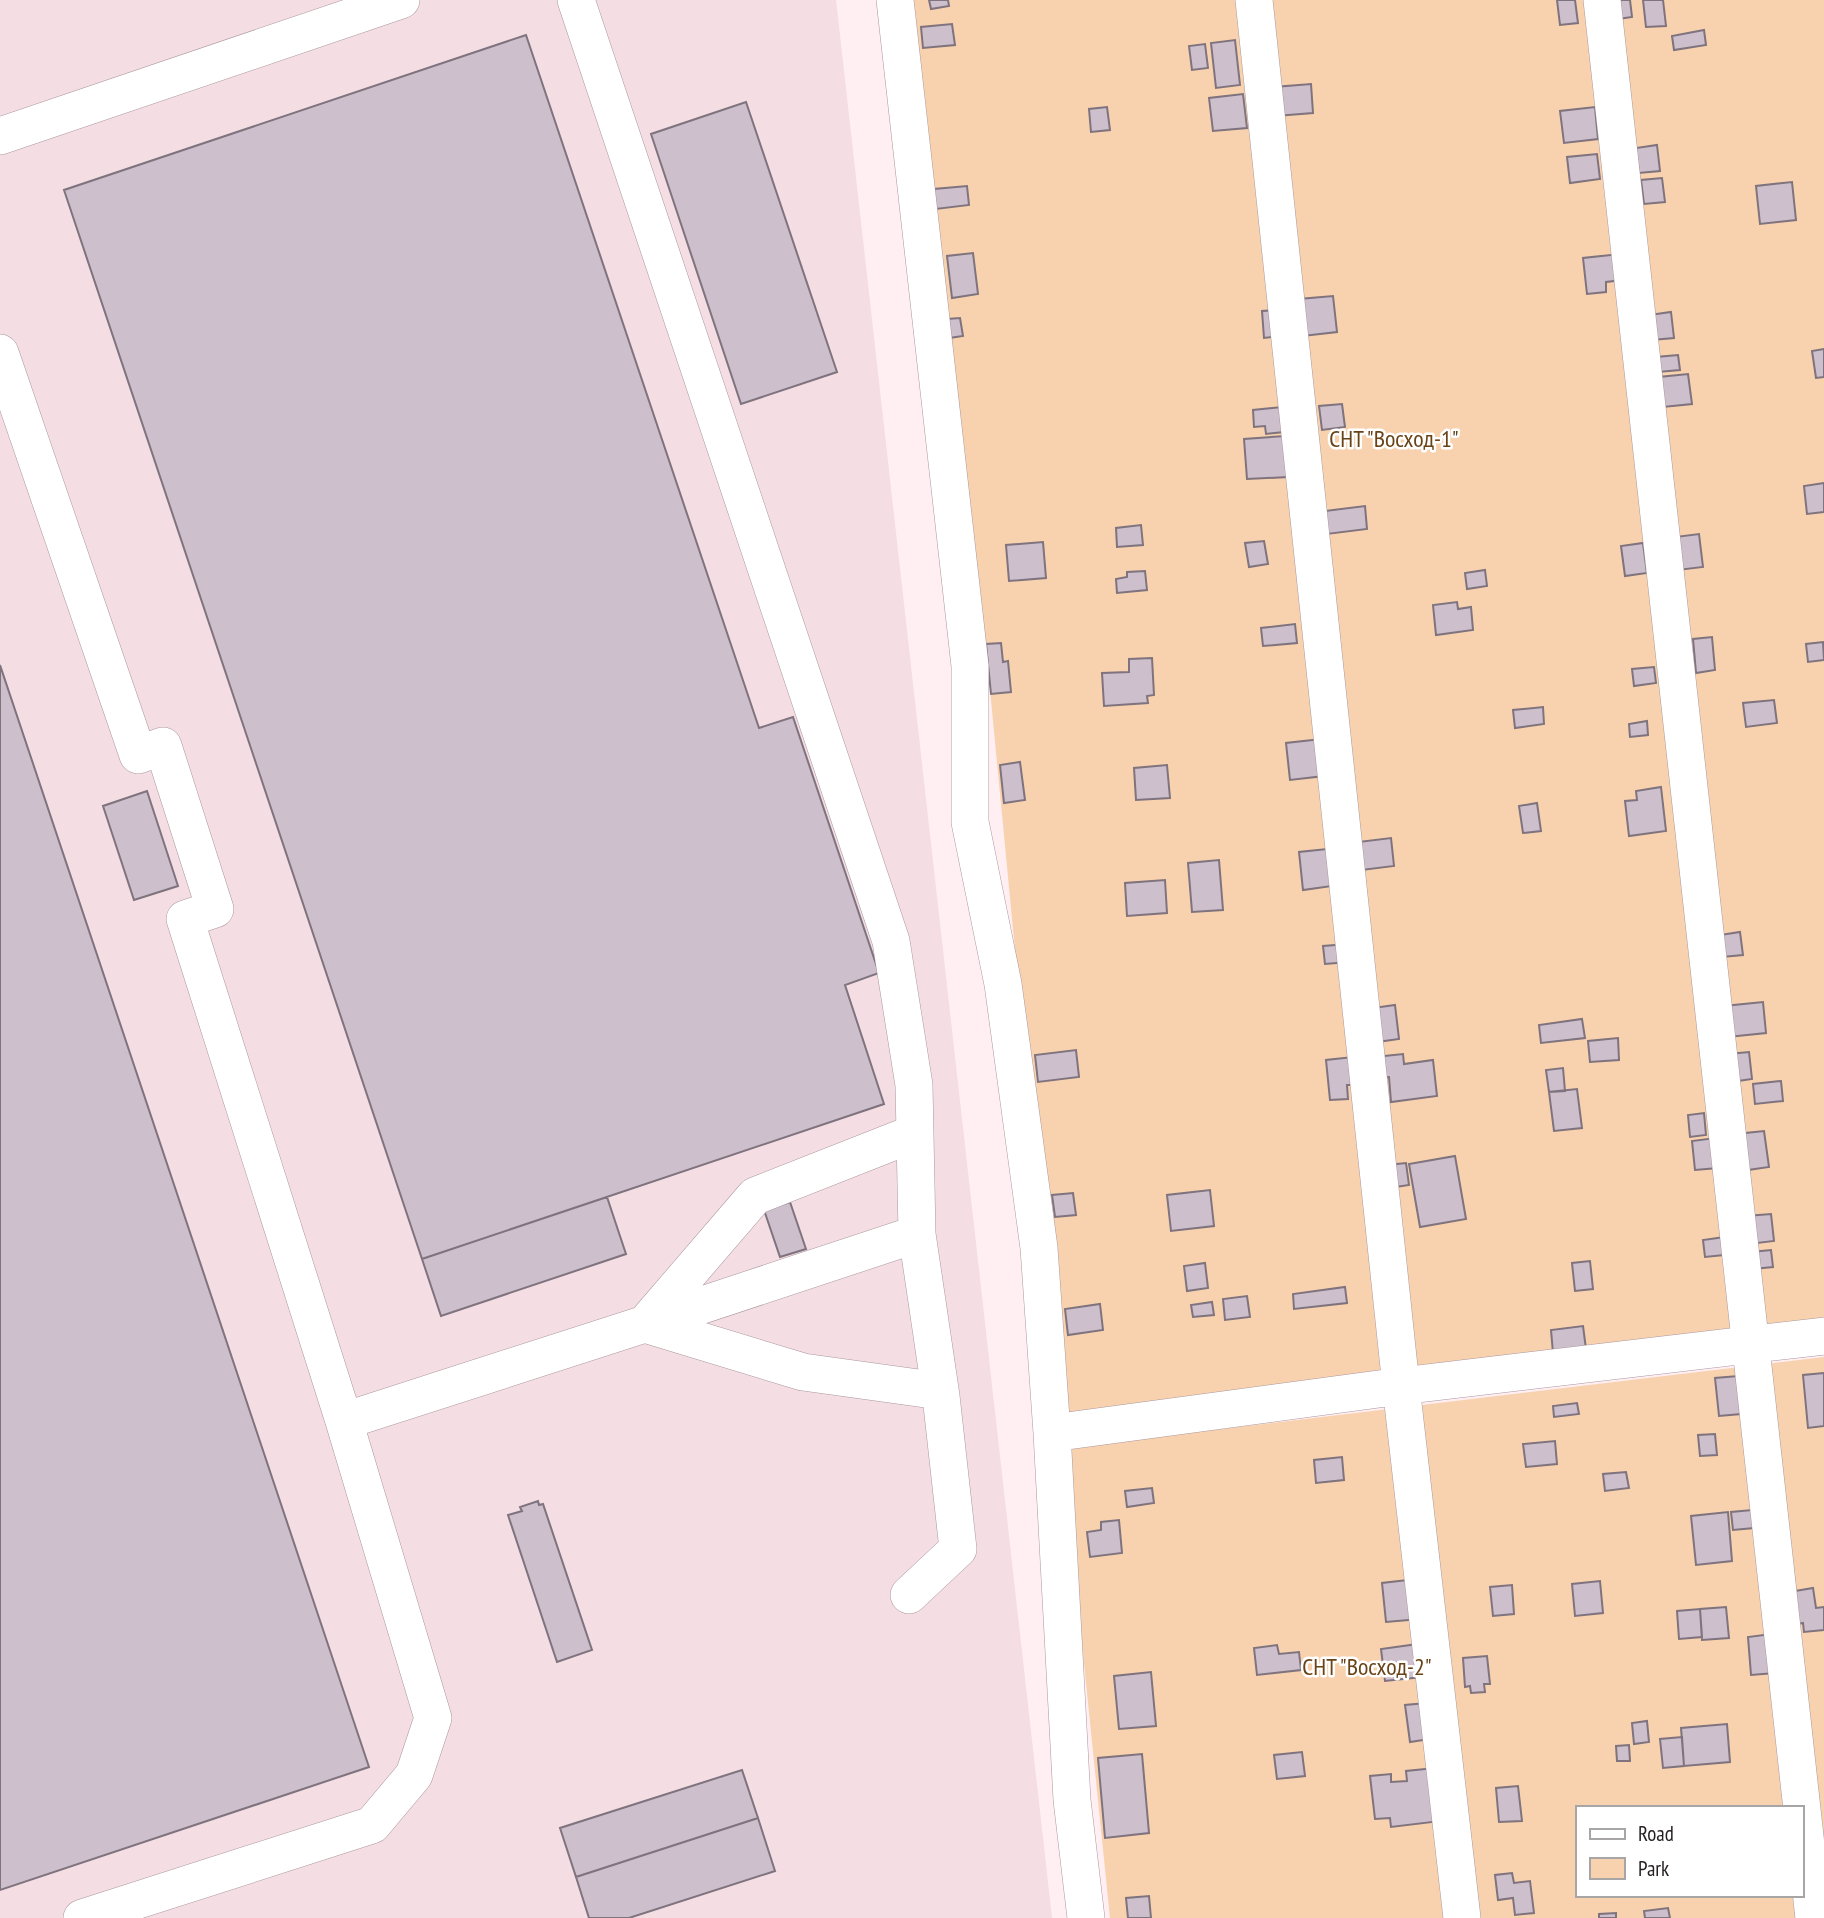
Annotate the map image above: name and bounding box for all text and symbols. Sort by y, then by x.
park label: СНТ "Восход-1" [1329,423,1459,454]
park label: СНТ "Восход-2" [1302,1651,1432,1682]
legend [1576,1806,1803,1897]
text: Road [1638,1820,1674,1847]
text: Park [1638,1855,1669,1882]

